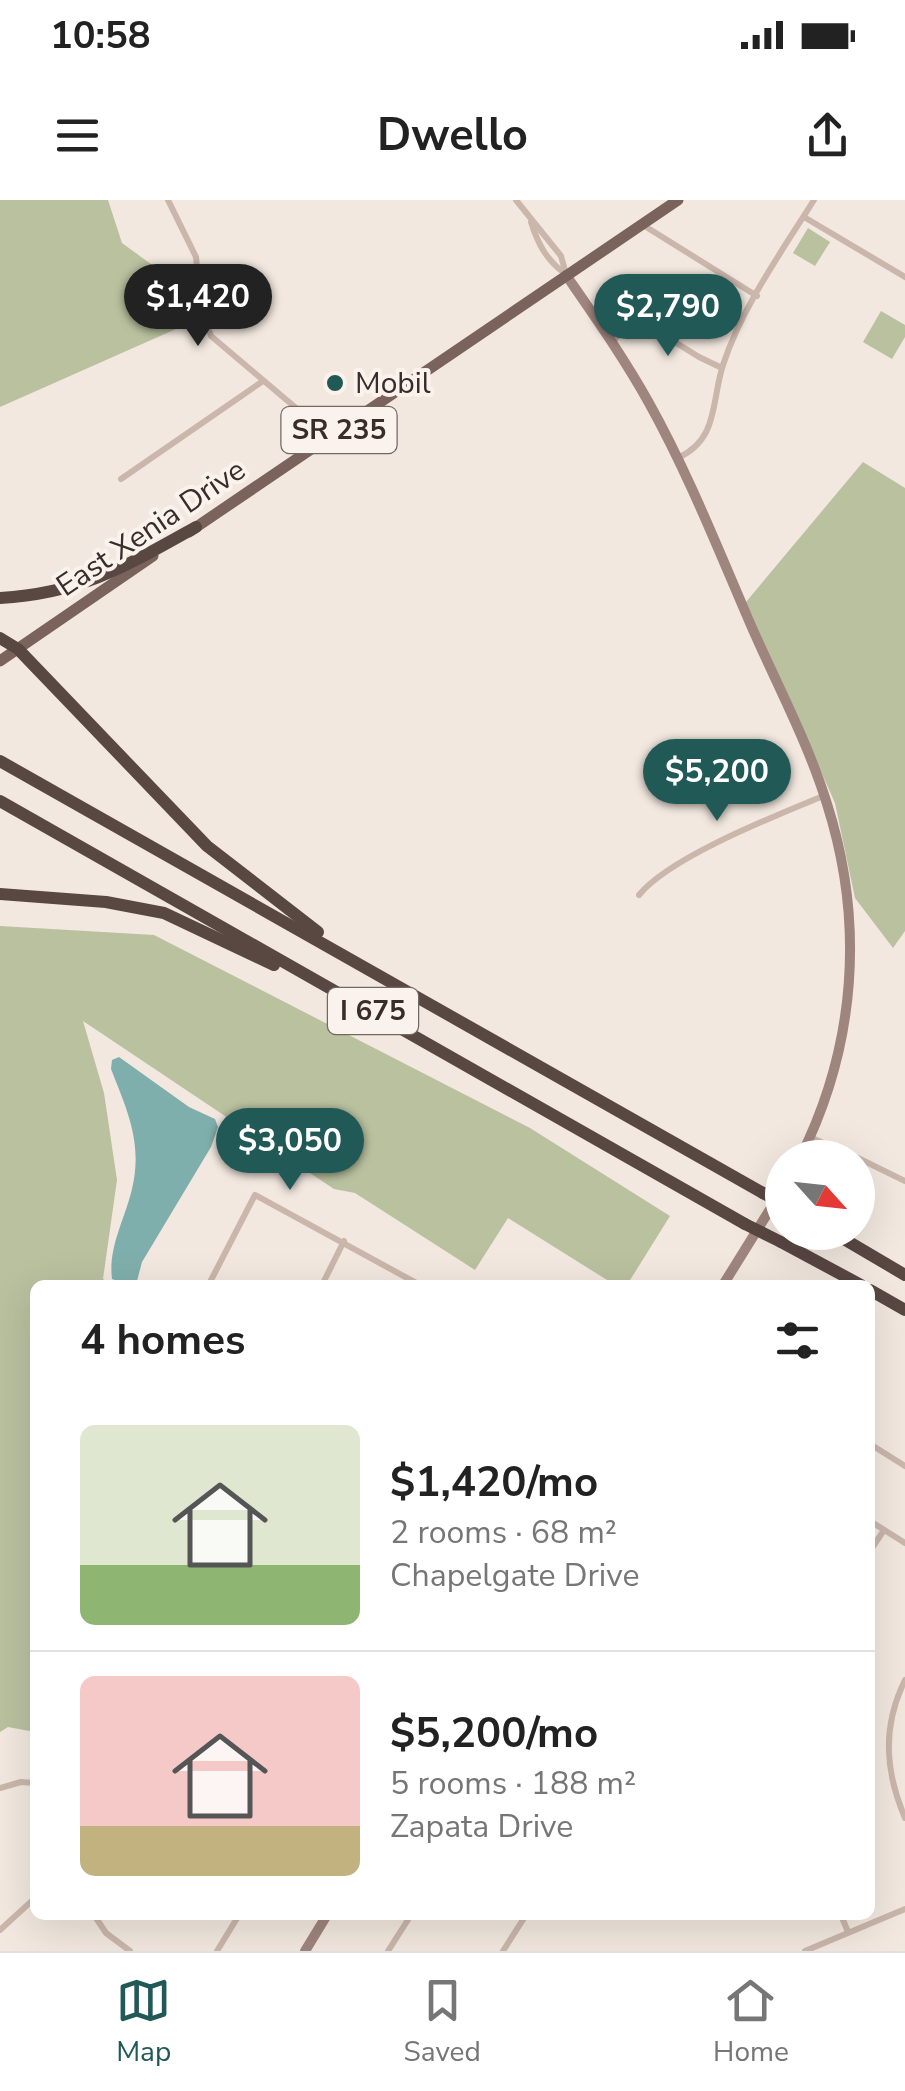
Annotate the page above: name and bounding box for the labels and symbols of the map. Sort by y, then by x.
pin: $1,420 [117,264,279,349]
pin: $2,790 [587,274,749,359]
place label: Mobil [355,363,431,404]
marker: Mobil [324,372,346,394]
road number: SR 235 [282,407,396,453]
street label: East Xenia Drive [48,450,254,606]
pin: $5,200 [636,739,798,824]
road number: I 675 [328,988,418,1034]
pin: $3,050 [209,1108,371,1193]
north arrow [765,1140,875,1250]

